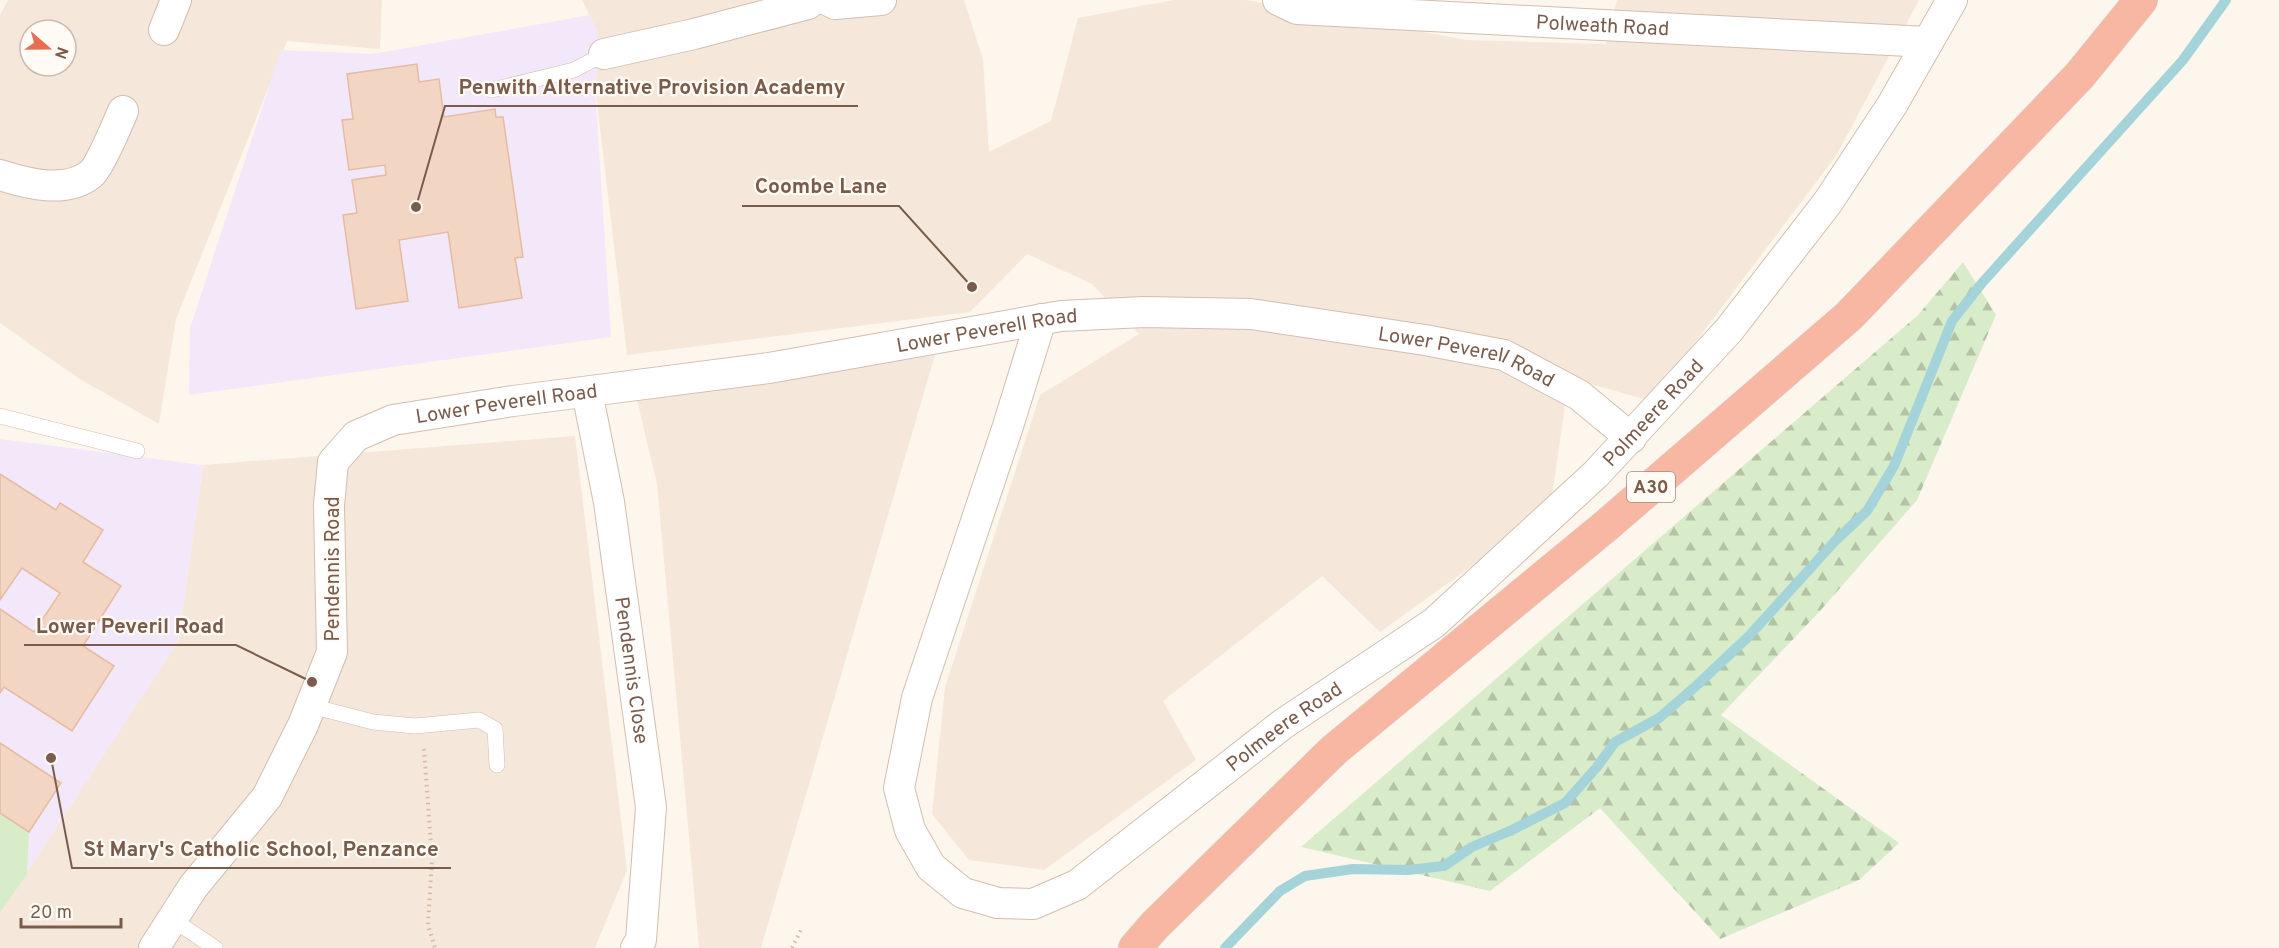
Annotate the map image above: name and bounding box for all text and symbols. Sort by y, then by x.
street label: Polweath Road [1535,11,1670,43]
north arrow [18,18,78,78]
text: N [49,44,72,61]
callout: Penwith Alternative Provision Academy [445,67,858,106]
text: Penwith Alternative Provision Academy [459,75,845,102]
callout: Coombe Lane [742,167,899,206]
text: Coombe Lane [755,174,887,201]
street label: Lower Peverell Road [895,304,1078,360]
street label: Lower Peverell Road [1376,322,1558,395]
street label: Polmeere Road [1598,355,1710,473]
street label: Lower Peverell Road [414,379,599,431]
road number: A30 [1627,472,1675,502]
street label: Pendennis Road [321,496,347,642]
street label: Pendennis Close [607,595,653,746]
callout: Lower Peveril Road [24,606,236,645]
text: Lower Peveril Road [36,614,224,641]
street label: Polmeere Road [1222,677,1348,779]
callout: St Mary's Catholic School, Penzance [72,829,451,868]
text: St Mary's Catholic School, Penzance [83,837,439,864]
scale bar [21,891,122,929]
text: 20 m [30,902,72,925]

